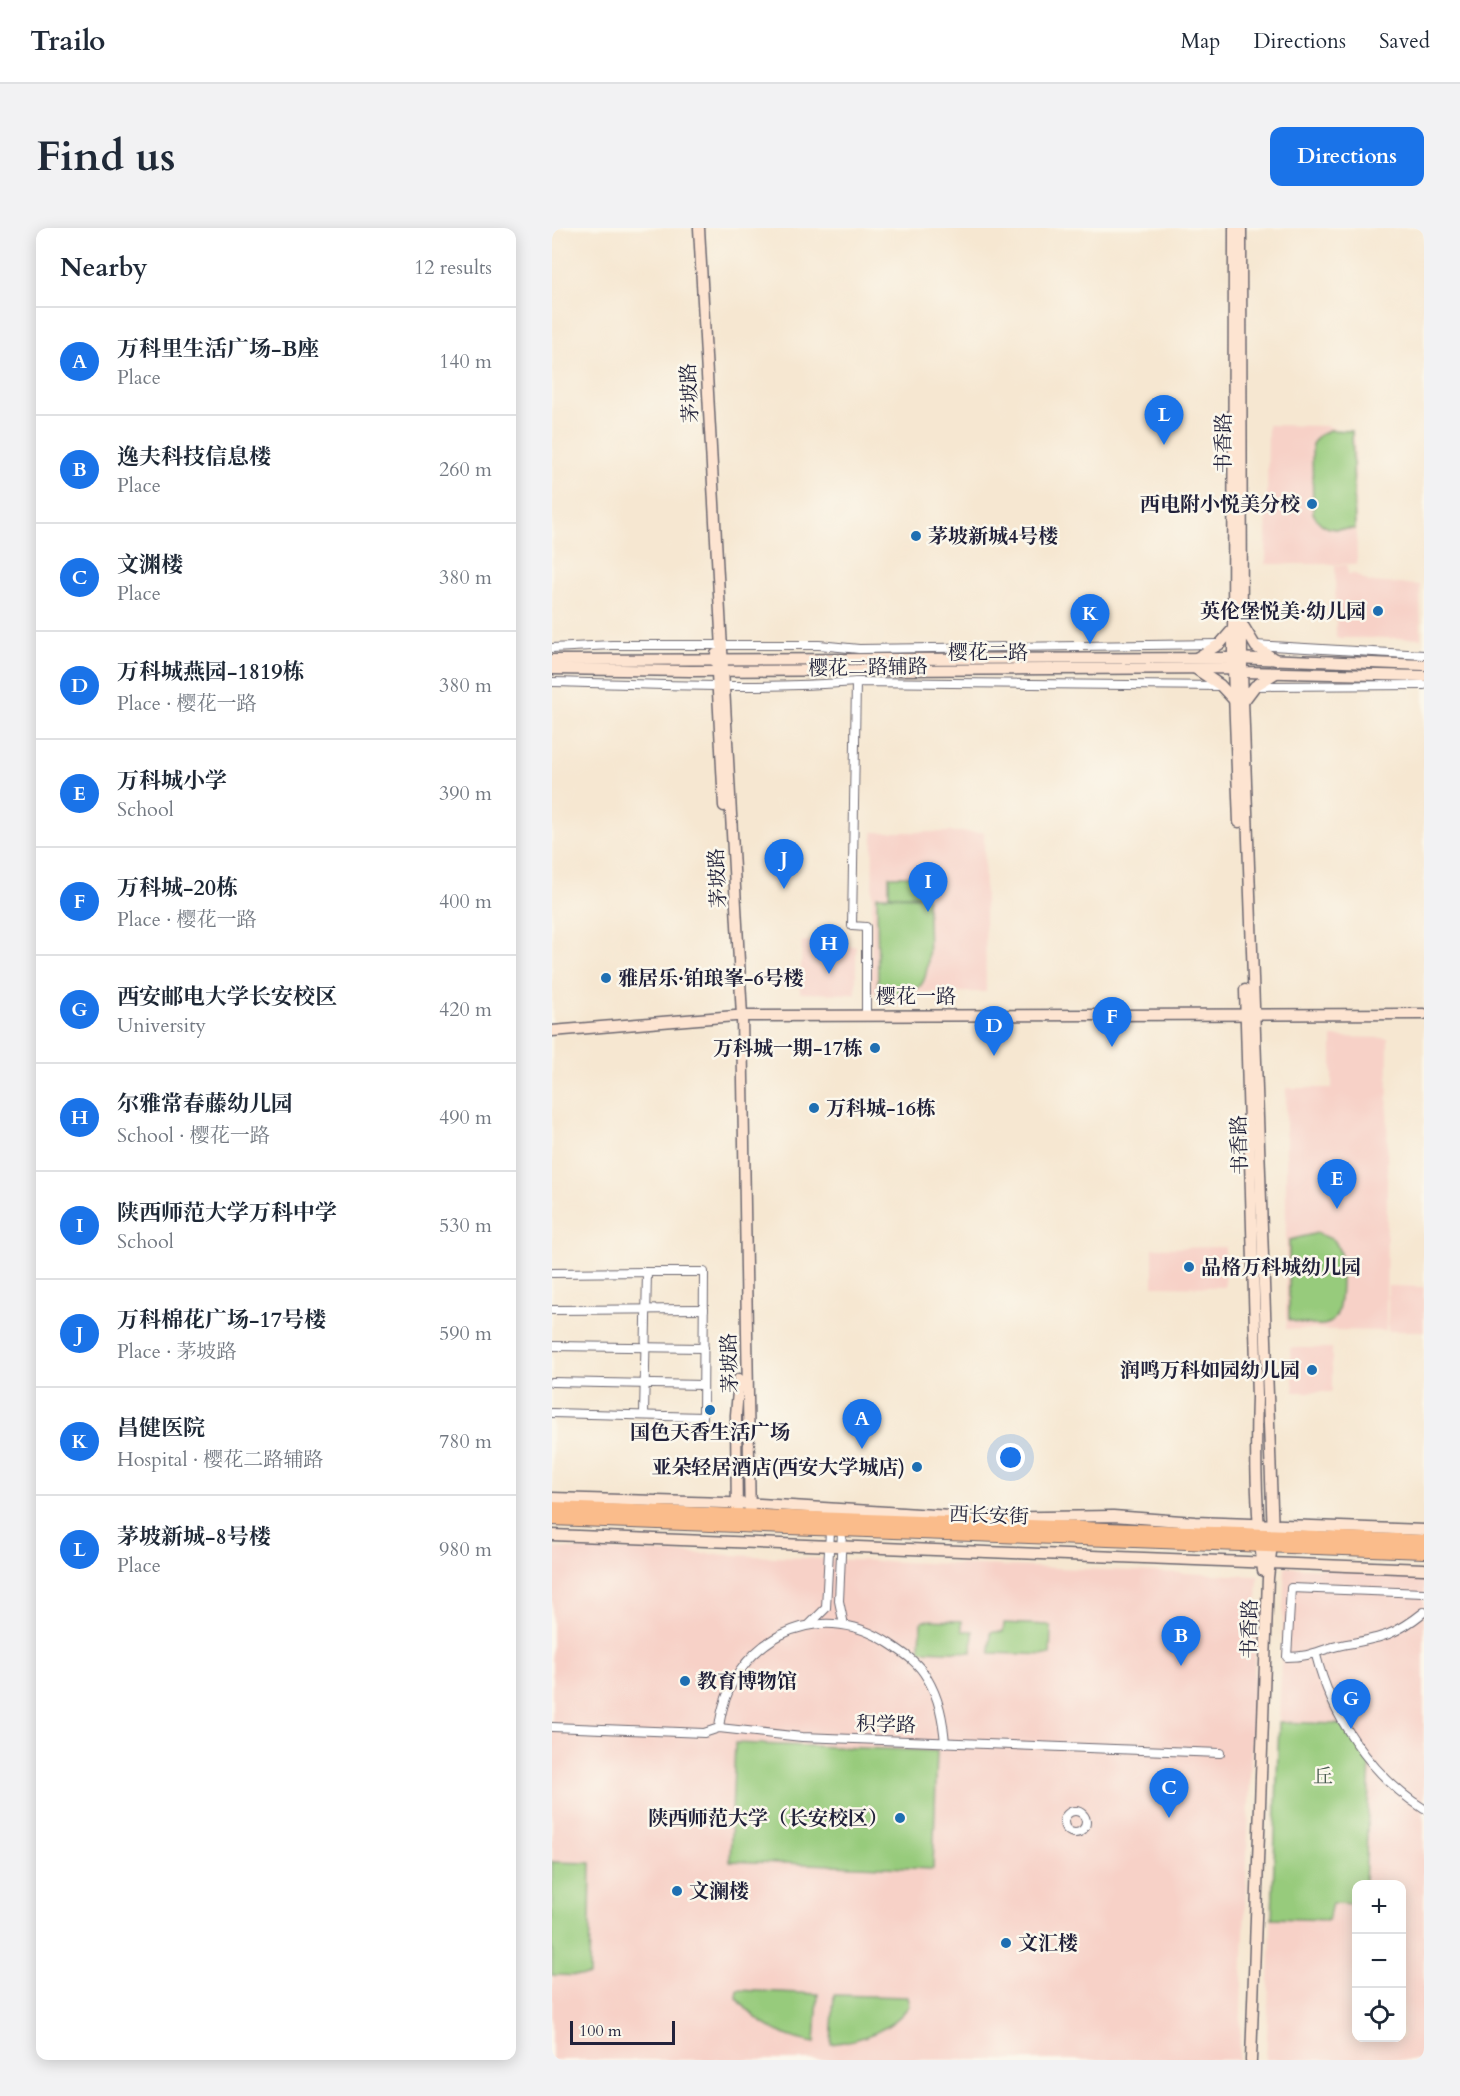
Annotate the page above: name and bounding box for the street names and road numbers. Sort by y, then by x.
street label: 茅坡路 [674,362,705,424]
street label: 书香路 [1210,413,1237,473]
street label: 樱花二路 [948,639,1028,666]
street label: 樱花二路辅路 [808,653,928,682]
street label: 茅坡路 [702,847,733,909]
street label: 樱花一路 [876,983,956,1010]
street label: 书香路 [1225,1115,1254,1175]
street label: 茅坡路 [715,1333,744,1393]
street label: 西长安街 [949,1501,1029,1530]
street label: 书香路 [1235,1599,1264,1659]
street label: 积学路 [856,1710,916,1739]

